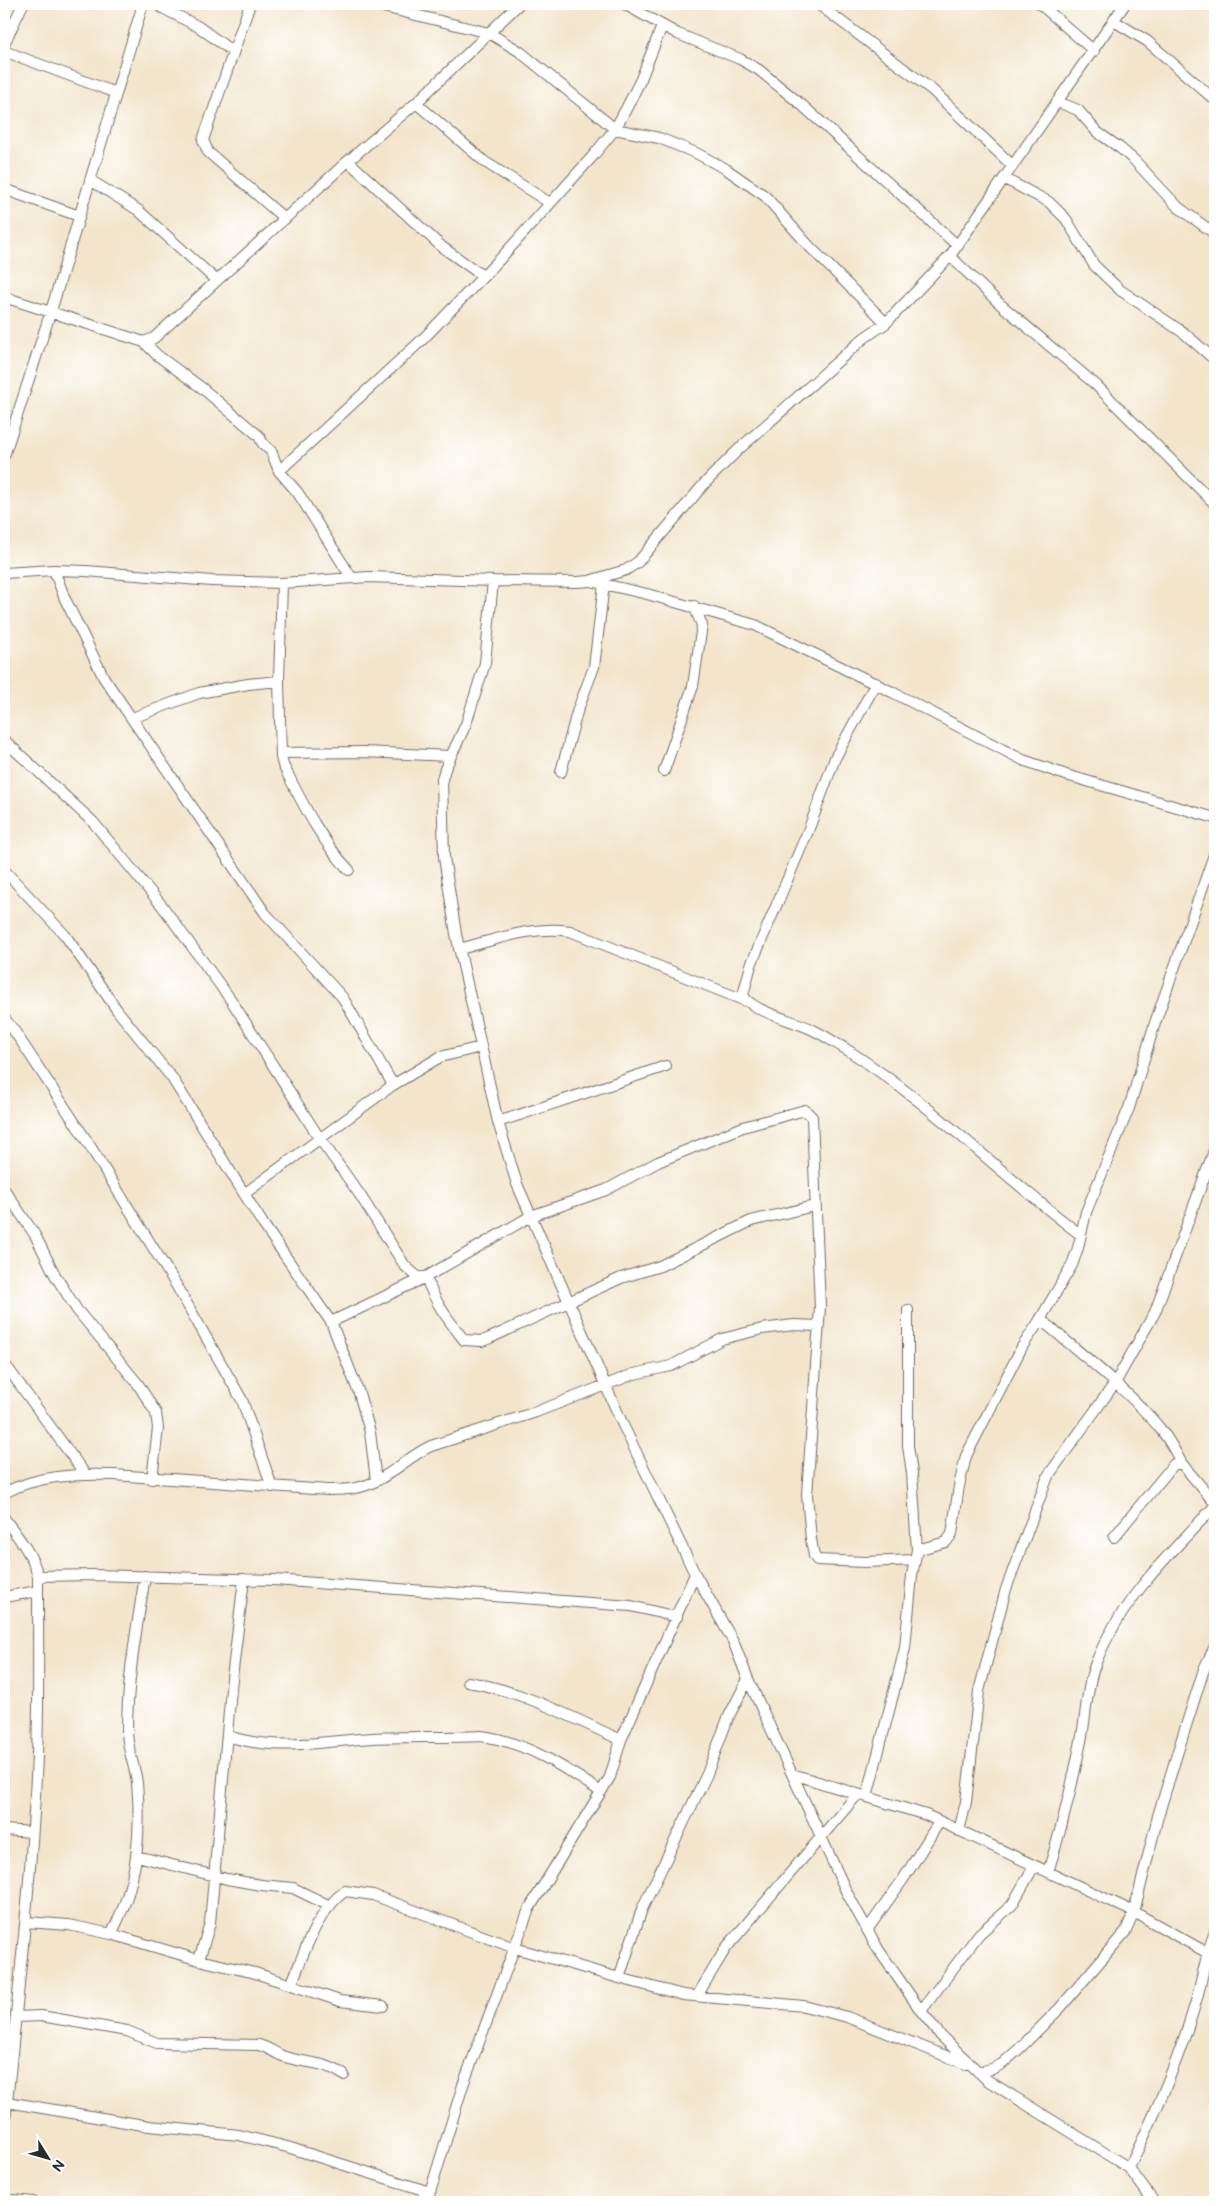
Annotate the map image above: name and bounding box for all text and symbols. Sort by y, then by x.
north arrow [22,2134,72,2184]
text: N [48,2156,68,2175]

